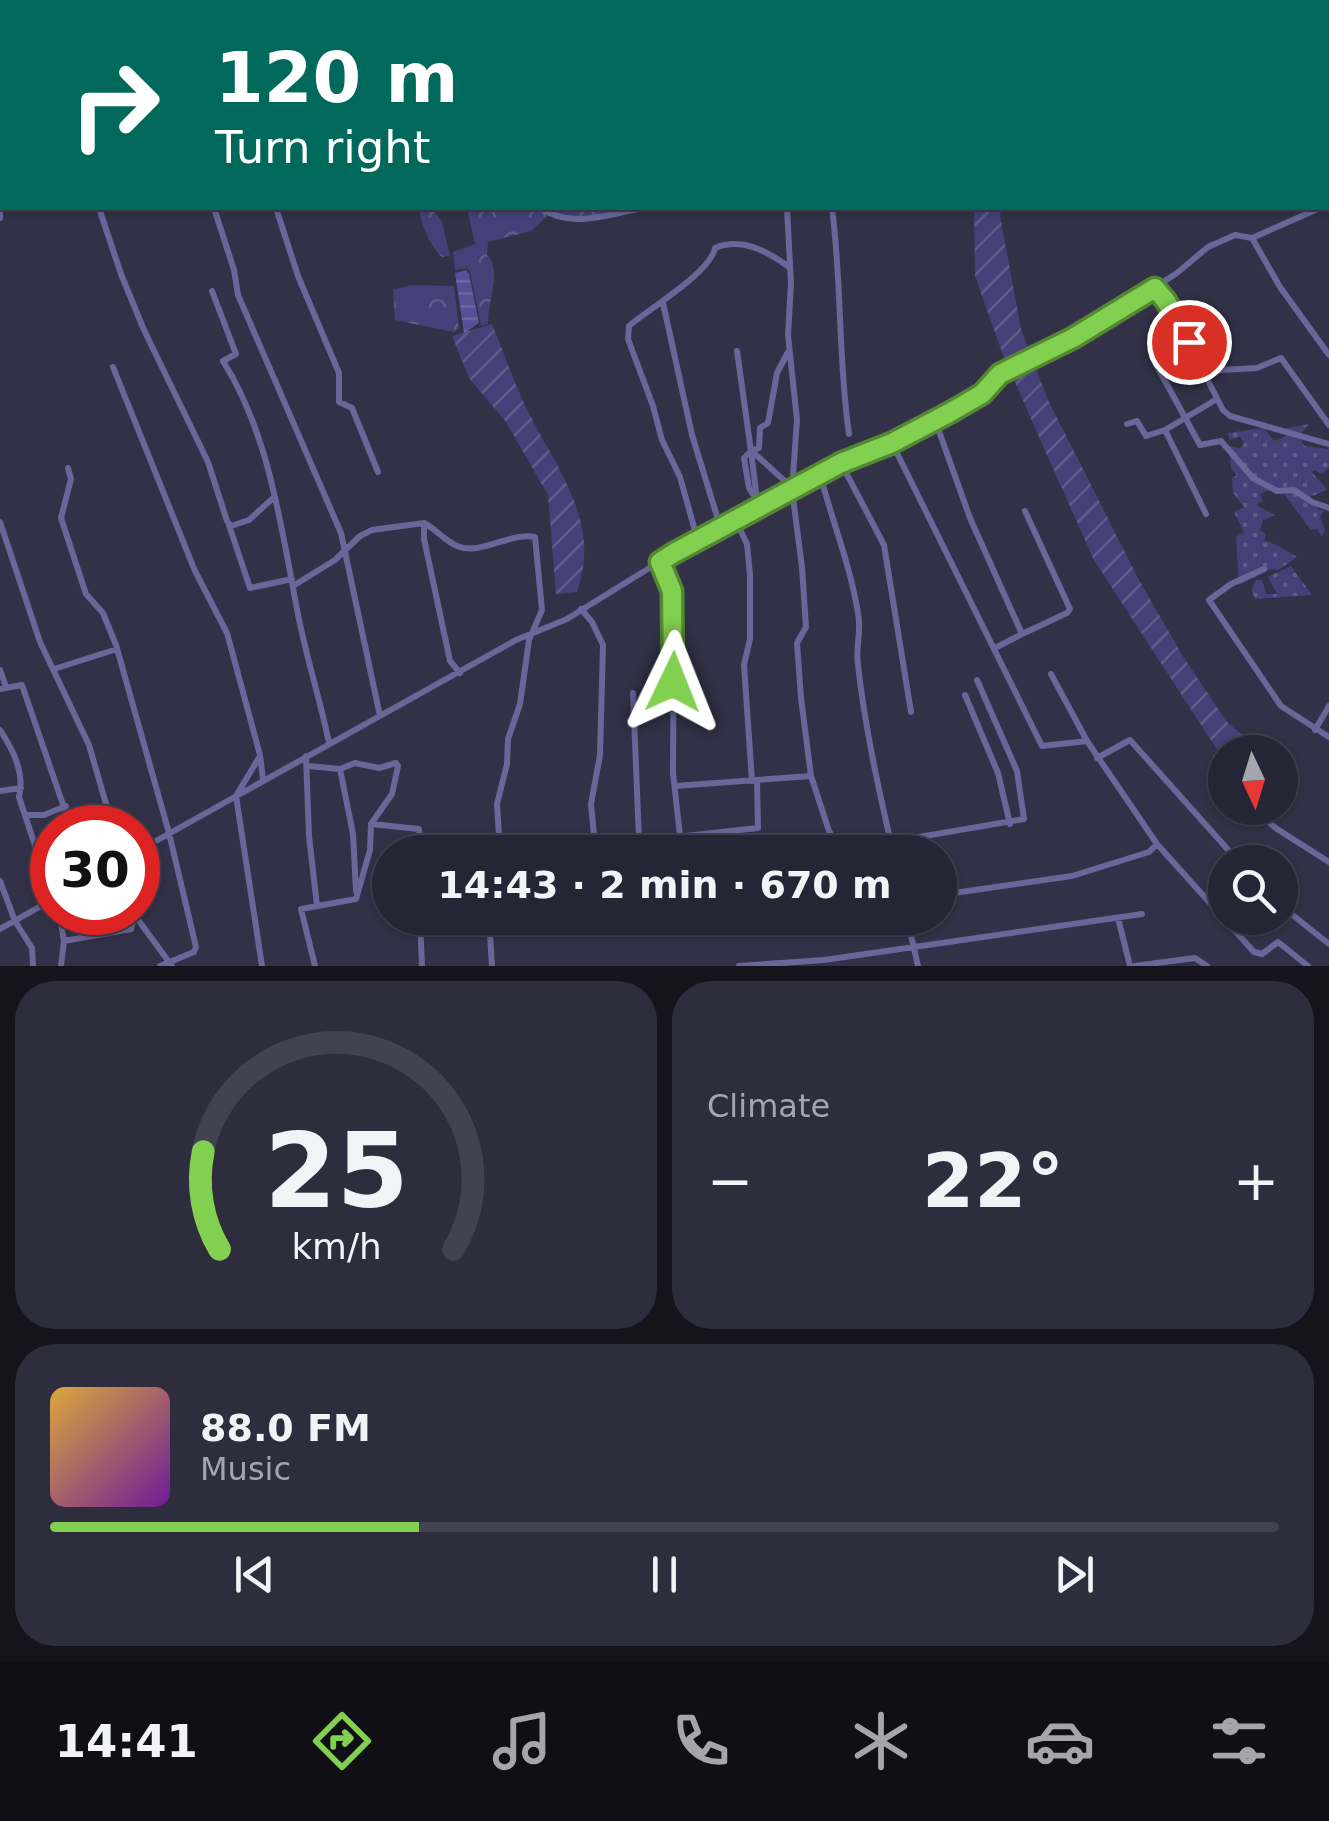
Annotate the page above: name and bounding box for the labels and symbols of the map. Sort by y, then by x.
pin [1147,300,1232,385]
position arrow [621,630,725,734]
north arrow [1208,735,1298,825]
speed limit sign: 30 [30,805,160,935]

